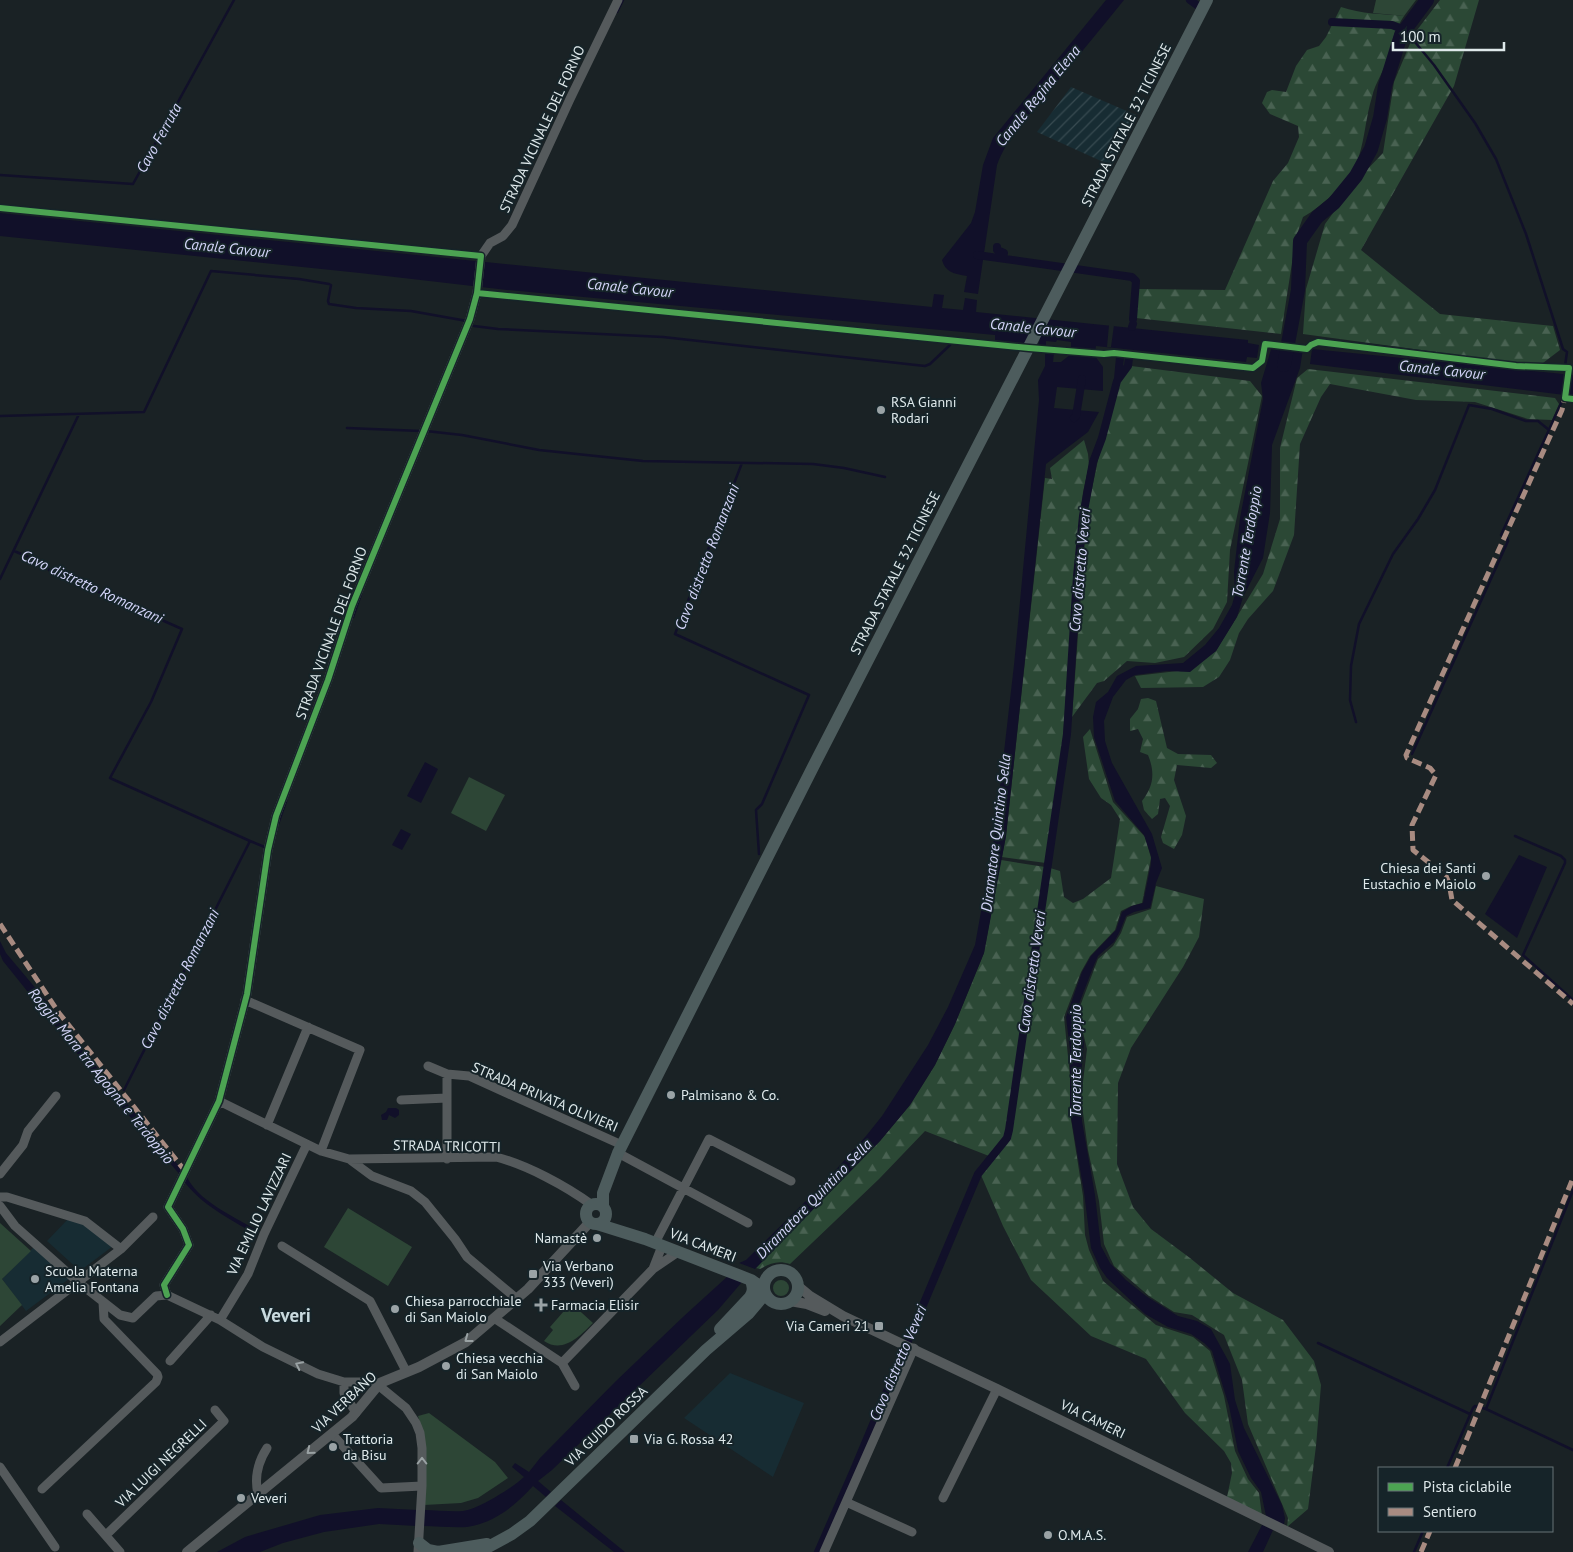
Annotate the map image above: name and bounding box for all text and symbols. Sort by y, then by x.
scale bar [1393,20,1504,52]
text: 100 m [1400,27,1441,46]
street label: STRADA STATALE 32 TICINESE [1077,40,1175,210]
water label: Canale Regina Elena [991,41,1085,150]
street label: STRADA VICINALE DEL FORNO [495,43,589,215]
water label: Cavo Ferruta [132,99,186,176]
water label: Canale Cavour [183,234,272,262]
water label: Canale Cavour [586,274,675,302]
water label: Canale Cavour [989,314,1078,342]
water label: Canale Cavour [1398,356,1487,384]
place label: RSA Gianni Rodari [891,393,956,427]
marker: RSA Gianni Rodari [875,404,887,416]
water label: Cavo distretto Romanzani [670,480,744,633]
water label: Torrente Terdoppio [1227,484,1266,599]
street label: STRADA STATALE 32 TICINESE [846,488,944,658]
water label: Cavo distretto Veveri [1065,506,1094,633]
street label: STRADA VICINALE DEL FORNO [291,544,371,722]
water label: Cavo distretto Romanzani [18,545,167,628]
water label: Diramatore Quintino Sella [976,752,1015,913]
place label: Chiesa dei Santi Eustachio e Maiolo [1363,859,1476,893]
marker: Chiesa dei Santi Eustachio e Maiolo [1480,870,1492,882]
water label: Cavo distretto Romanzani [136,904,224,1052]
water label: Cavo distretto Veveri [1013,908,1050,1035]
water label: Roggia Mora tra Agogna e Terdoppio [24,984,178,1168]
water label: Torrente Terdoppio [1066,1004,1085,1118]
street label: STRADA PRIVATA OLIVIERI [469,1058,621,1136]
place label: Palmisano & Co. [681,1086,779,1104]
marker: Palmisano & Co. [665,1089,677,1101]
water label: Diramatore Quintino Sella [752,1134,876,1262]
street label: STRADA TRICOTTI [393,1136,501,1156]
street label: VIA EMILIO LAVIZZARI [222,1150,295,1279]
street label: VIA CAMERI [666,1224,739,1266]
place label: Namastè [535,1229,587,1247]
marker: Namastè [591,1232,603,1244]
place label: Via Verbano 333 (Veveri) [542,1257,614,1291]
place label: Scuola Materna Amelia Fontana [45,1262,139,1296]
marker: Via Verbano 333 (Veveri) [527,1268,539,1280]
marker: Scuola Materna Amelia Fontana [29,1273,41,1285]
place label: Chiesa parrocchiale di San Maiolo [405,1292,522,1326]
place label: Farmacia Elisir [551,1296,639,1314]
marker: Farmacia Elisir [535,1299,547,1311]
water label: Cavo distretto Veveri [865,1301,931,1424]
district label: Veveri [260,1303,311,1327]
marker: Chiesa parrocchiale di San Maiolo [389,1303,401,1315]
place label: Via Cameri 21 [785,1317,869,1335]
marker: Via Cameri 21 [873,1320,885,1332]
one-way arrow [465,1334,474,1342]
place label: Chiesa vecchia di San Maiolo [456,1349,543,1383]
marker: Chiesa vecchia di San Maiolo [440,1360,452,1372]
one-way arrow [295,1361,304,1371]
street label: VIA VERBANO [307,1367,380,1437]
street label: VIA GUIDO ROSSA [560,1381,652,1471]
street label: VIA CAMERI [1057,1395,1128,1442]
street label: VIA LUIGI NEGRELLI [111,1415,210,1512]
place label: Trattoria da Bisu [343,1430,393,1464]
place label: Via G. Rossa 42 [643,1430,734,1448]
marker: Via G. Rossa 42 [628,1433,640,1445]
marker: Trattoria da Bisu [327,1441,339,1453]
one-way arrow [307,1446,316,1454]
one-way arrow [417,1457,427,1465]
legend [1378,1467,1553,1532]
text: Pista ciclabile [1423,1477,1512,1496]
place label: Veveri [250,1489,287,1507]
marker: Veveri [235,1492,247,1504]
text: Sentiero [1423,1502,1477,1521]
place label: O.M.A.S. [1058,1526,1106,1544]
marker: O.M.A.S. [1042,1529,1054,1541]

